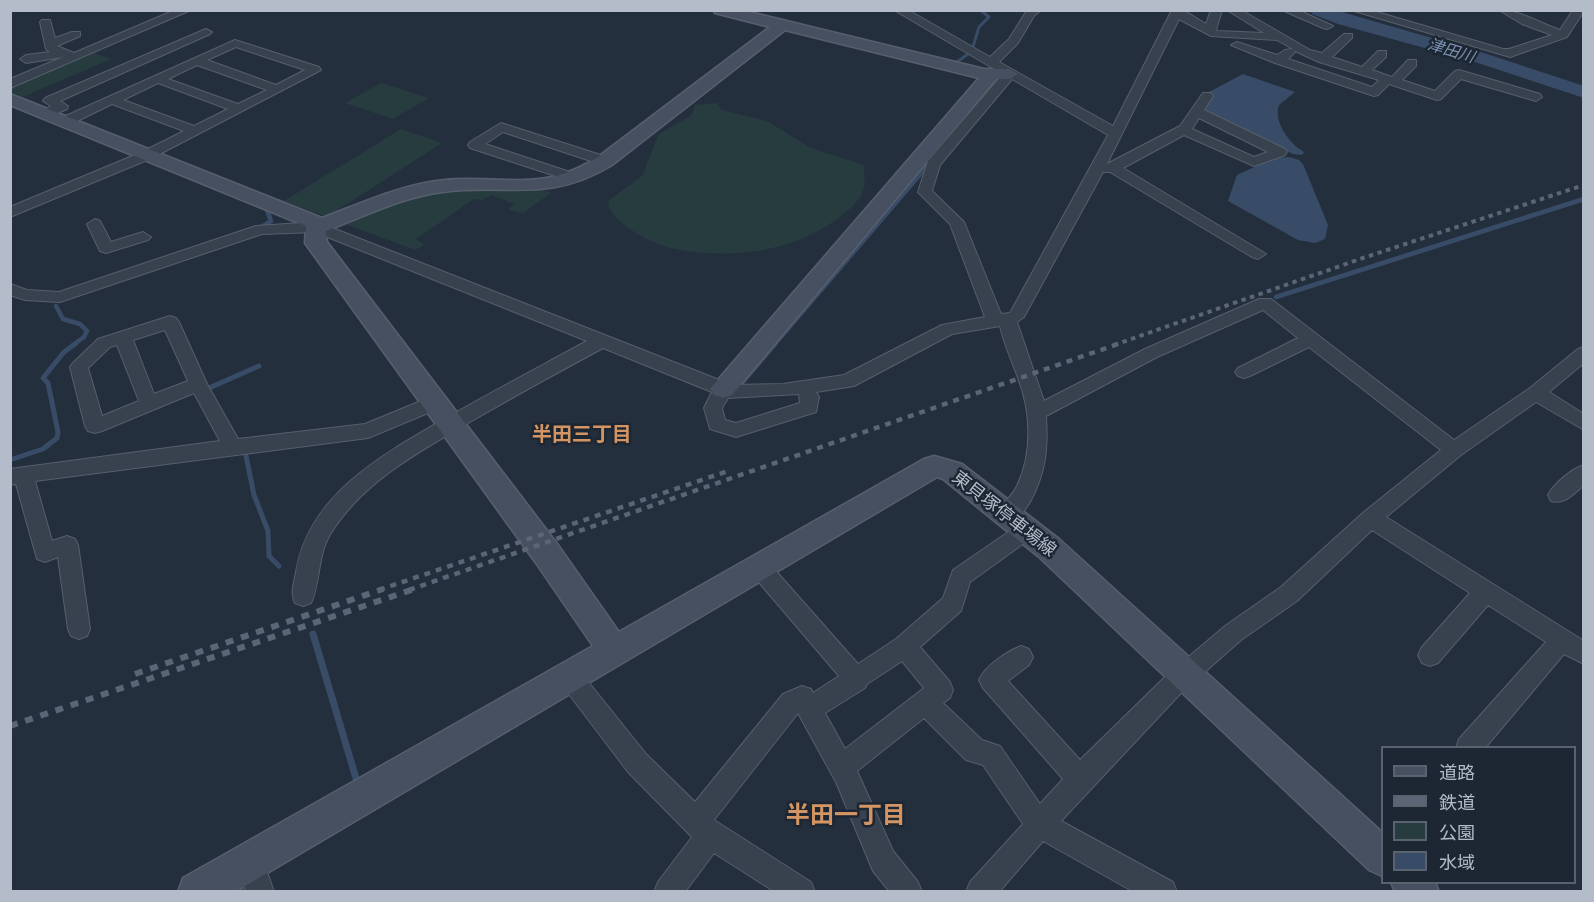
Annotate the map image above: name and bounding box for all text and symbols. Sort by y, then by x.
water label: 津田川 [1425,35,1477,67]
district label: 半田三丁目 [532,423,632,447]
street label: 東貝塚停車場線 [948,467,1060,561]
legend [1381,746,1576,884]
text: 道路 [1439,762,1475,783]
text: 鉄道 [1439,792,1475,813]
district label: 半田一丁目 [786,802,906,830]
text: 公園 [1439,822,1475,843]
text: 水域 [1439,852,1475,873]

